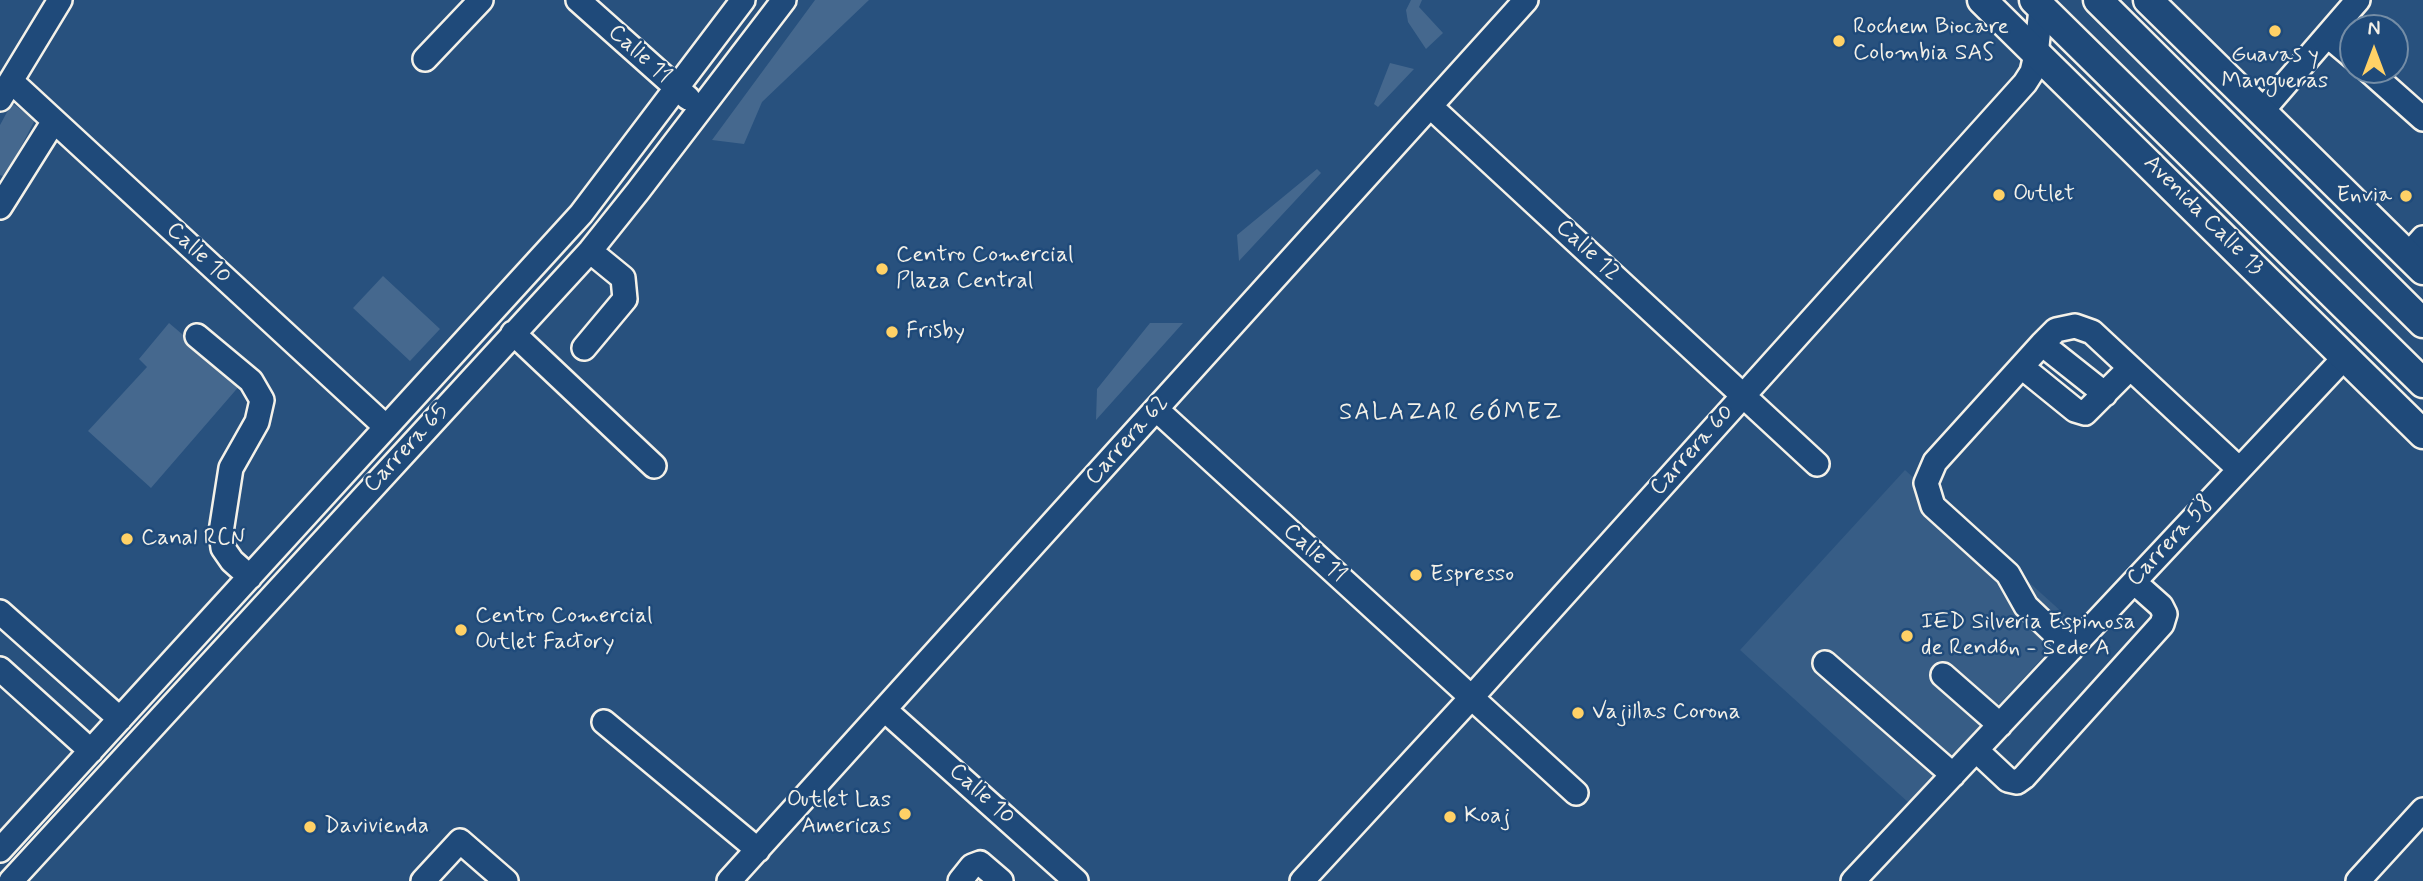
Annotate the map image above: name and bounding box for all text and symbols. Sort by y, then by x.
place label: Rochem Biocare Colombia SAS [1853,14,2009,68]
north arrow [2339,14,2409,84]
text: N [2368,17,2380,42]
street label: Calle 11 [602,19,676,91]
marker: Guavas y Mangueras [2267,23,2283,39]
marker: Rochem Biocare Colombia SAS [1831,33,1847,49]
place label: Guavas y Mangueras [2222,42,2328,96]
street label: Avenida Calle 13 [2137,150,2269,282]
place label: Outlet [2013,181,2075,209]
place label: Envia [2337,182,2392,210]
marker: Outlet [1991,187,2007,203]
marker: Envia [2398,188,2414,204]
street label: Calle 12 [1549,214,1625,288]
street label: Calle 10 [160,217,236,291]
place label: Centro Comercial Plaza Central [896,242,1074,296]
marker: Centro Comercial Plaza Central [874,261,890,277]
place label: Frisby [906,318,965,346]
marker: Frisby [884,324,900,340]
street label: Carrera 62 [1080,390,1176,492]
street label: Carrera 65 [359,399,455,499]
district label: SALAZAR GÓMEZ [1344,400,1558,428]
street label: Carrera 60 [1645,400,1741,502]
street label: Carrera 58 [2122,491,2220,593]
street label: Calle 11 [1277,518,1351,590]
place label: Canal RCN [141,525,245,553]
marker: Canal RCN [119,531,135,547]
place label: Espresso [1430,561,1514,589]
marker: Espresso [1408,567,1424,583]
place label: Centro Comercial Outlet Factory [475,603,653,657]
place label: IED Silveria Espinosa de Rendón - Sede A [1921,609,2135,663]
marker: Centro Comercial Outlet Factory [453,622,469,638]
marker: IED Silveria Espinosa de Rendón - Sede A [1899,628,1915,644]
place label: Vajillas Corona [1592,699,1741,727]
marker: Vajillas Corona [1570,705,1586,721]
street label: Calle 10 [942,758,1020,832]
place label: Outlet Las Americas [787,787,891,841]
place label: Koaj [1464,803,1510,831]
marker: Outlet Las Americas [897,806,913,822]
marker: Koaj [1442,809,1458,825]
place label: Davivienda [324,813,429,841]
marker: Davivienda [302,819,318,835]

